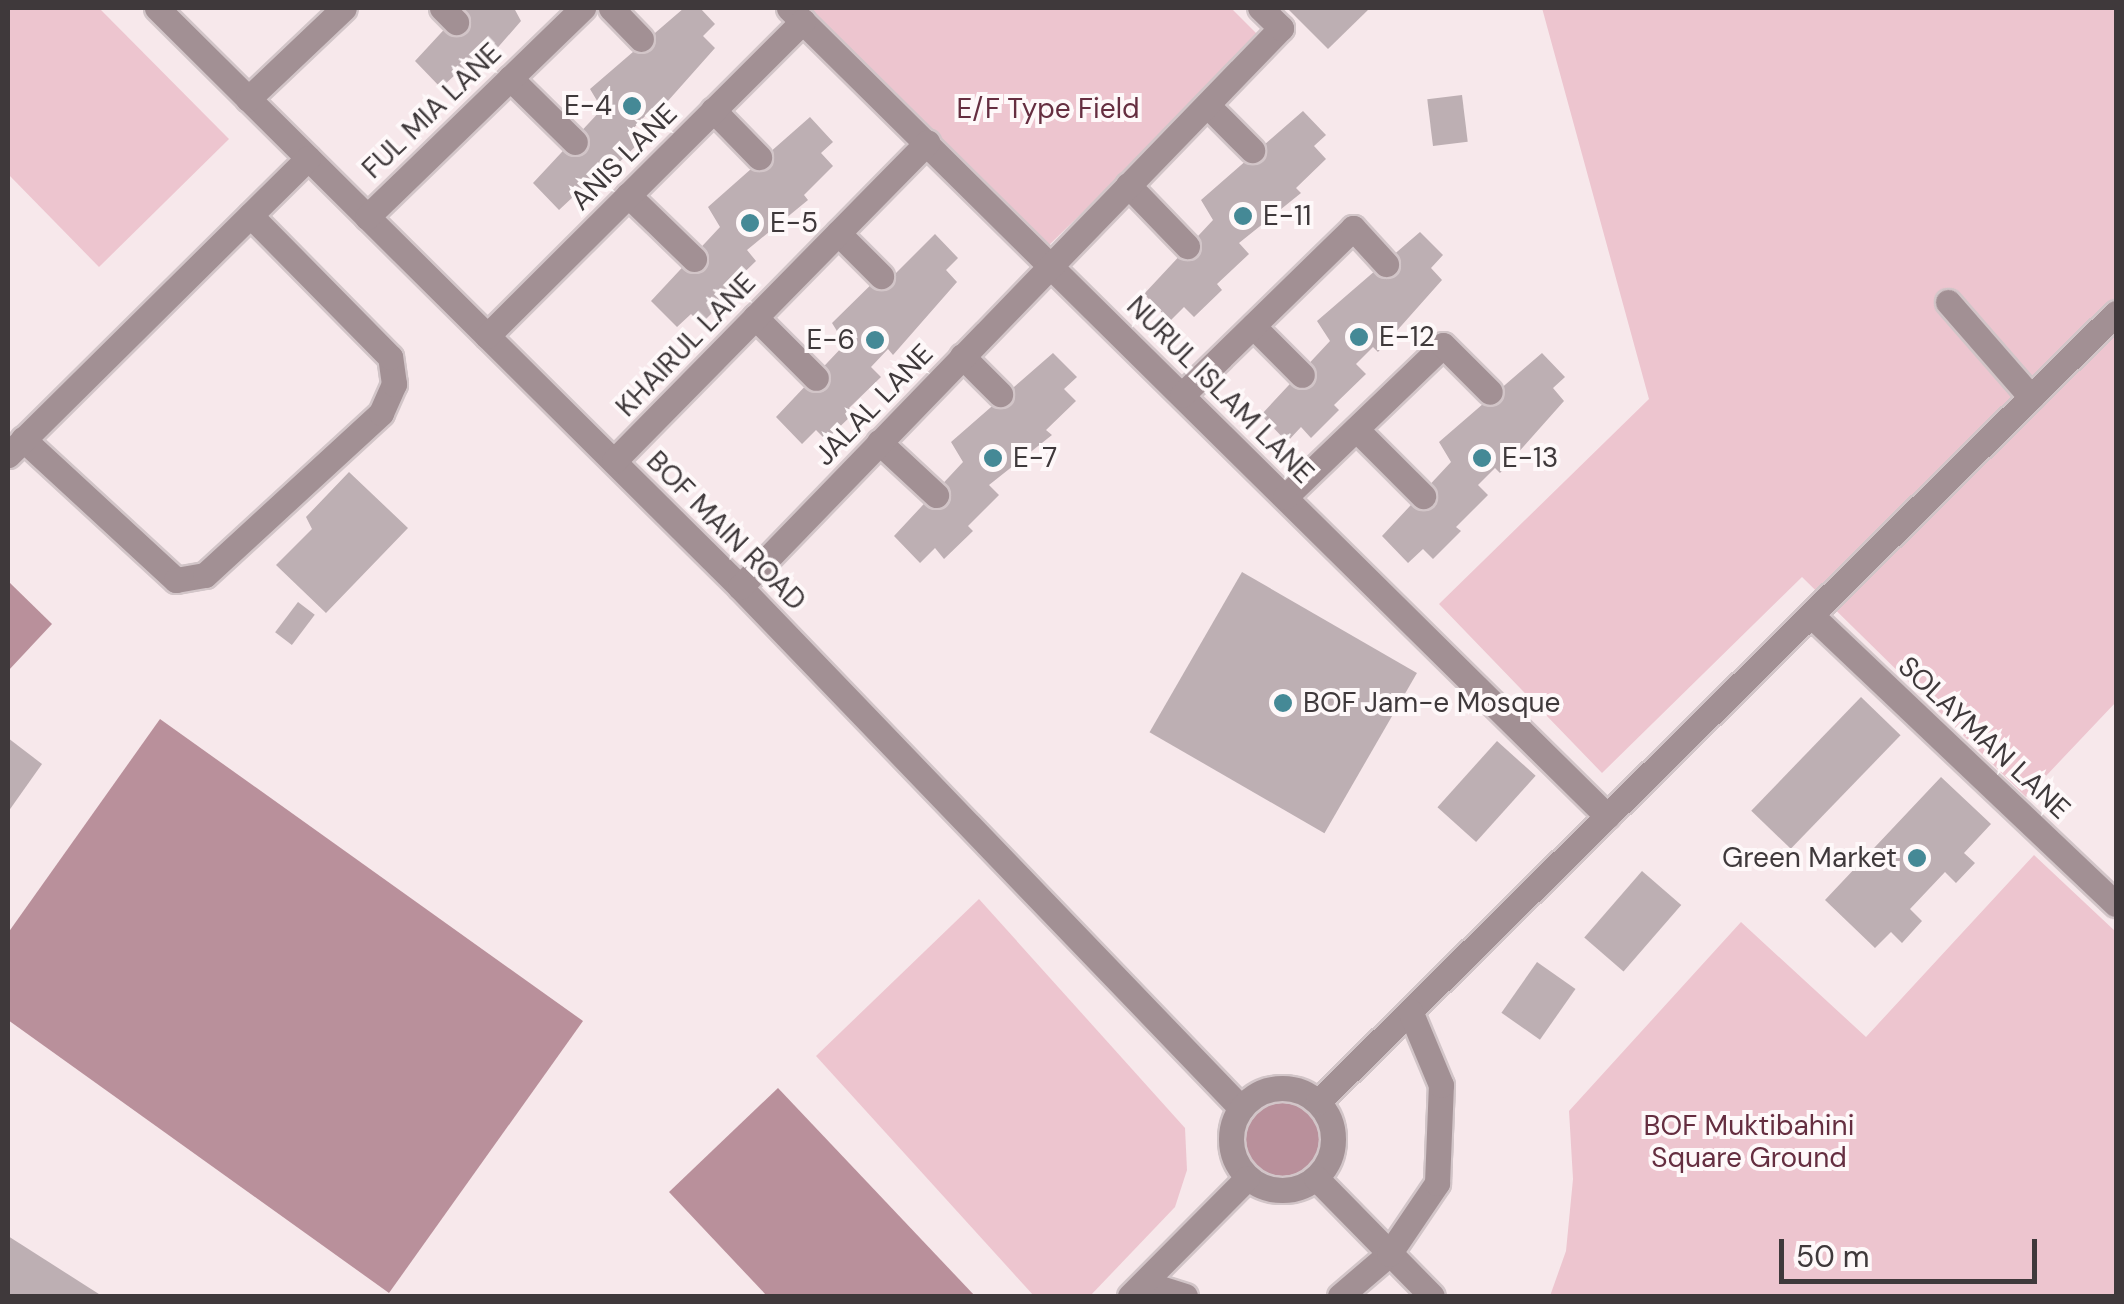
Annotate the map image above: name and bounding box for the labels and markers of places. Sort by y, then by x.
place label: E-4 [564,89,612,123]
marker: E-4 [621,95,643,117]
place label: E-11 [1263,199,1311,233]
marker: E-11 [1232,205,1254,227]
place label: E-5 [770,206,818,240]
marker: E-5 [739,212,761,234]
place label: E-12 [1379,320,1435,354]
place label: E-6 [806,323,855,357]
marker: E-12 [1348,326,1370,348]
marker: E-6 [864,329,886,351]
place label: E-7 [1013,441,1057,475]
place label: E-13 [1502,441,1558,475]
marker: E-7 [982,447,1004,469]
marker: E-13 [1471,447,1493,469]
place label: BOF Jam-e Mosque [1303,686,1560,720]
marker: BOF Jam-e Mosque [1272,692,1294,714]
place label: Green Market [1722,841,1897,875]
marker: Green Market [1906,847,1928,869]

